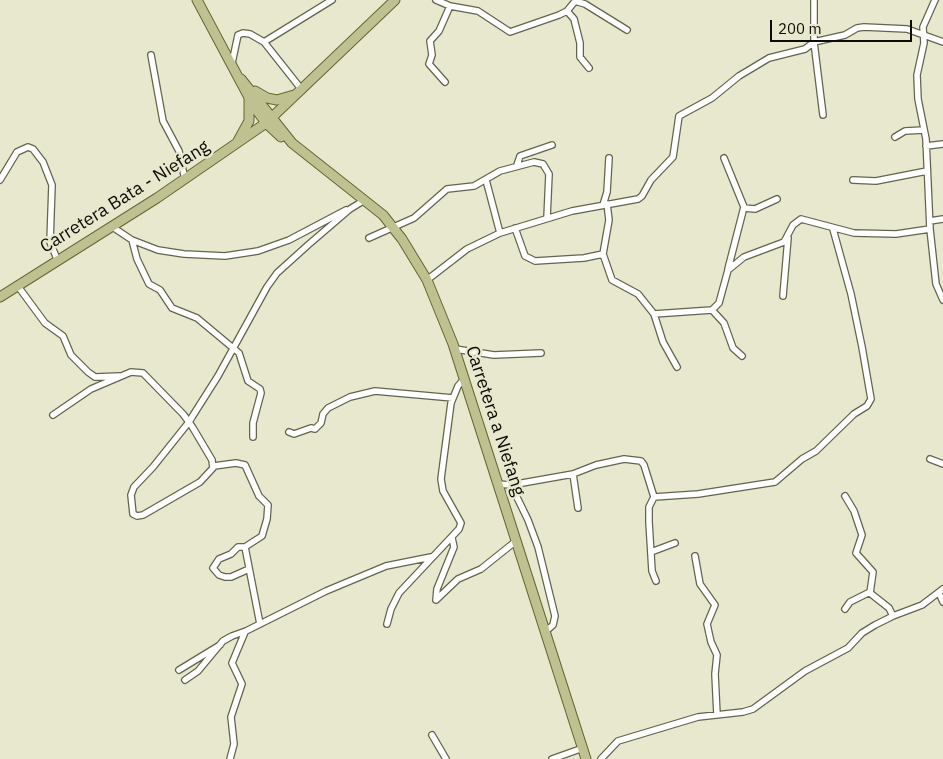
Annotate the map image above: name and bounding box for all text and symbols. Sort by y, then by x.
scale bar [773,10,916,42]
text: 200 m [778,19,822,38]
street label: Carretera Bata - Niefang [36,136,214,258]
street label: Carretera a Niefang [461,343,529,499]

